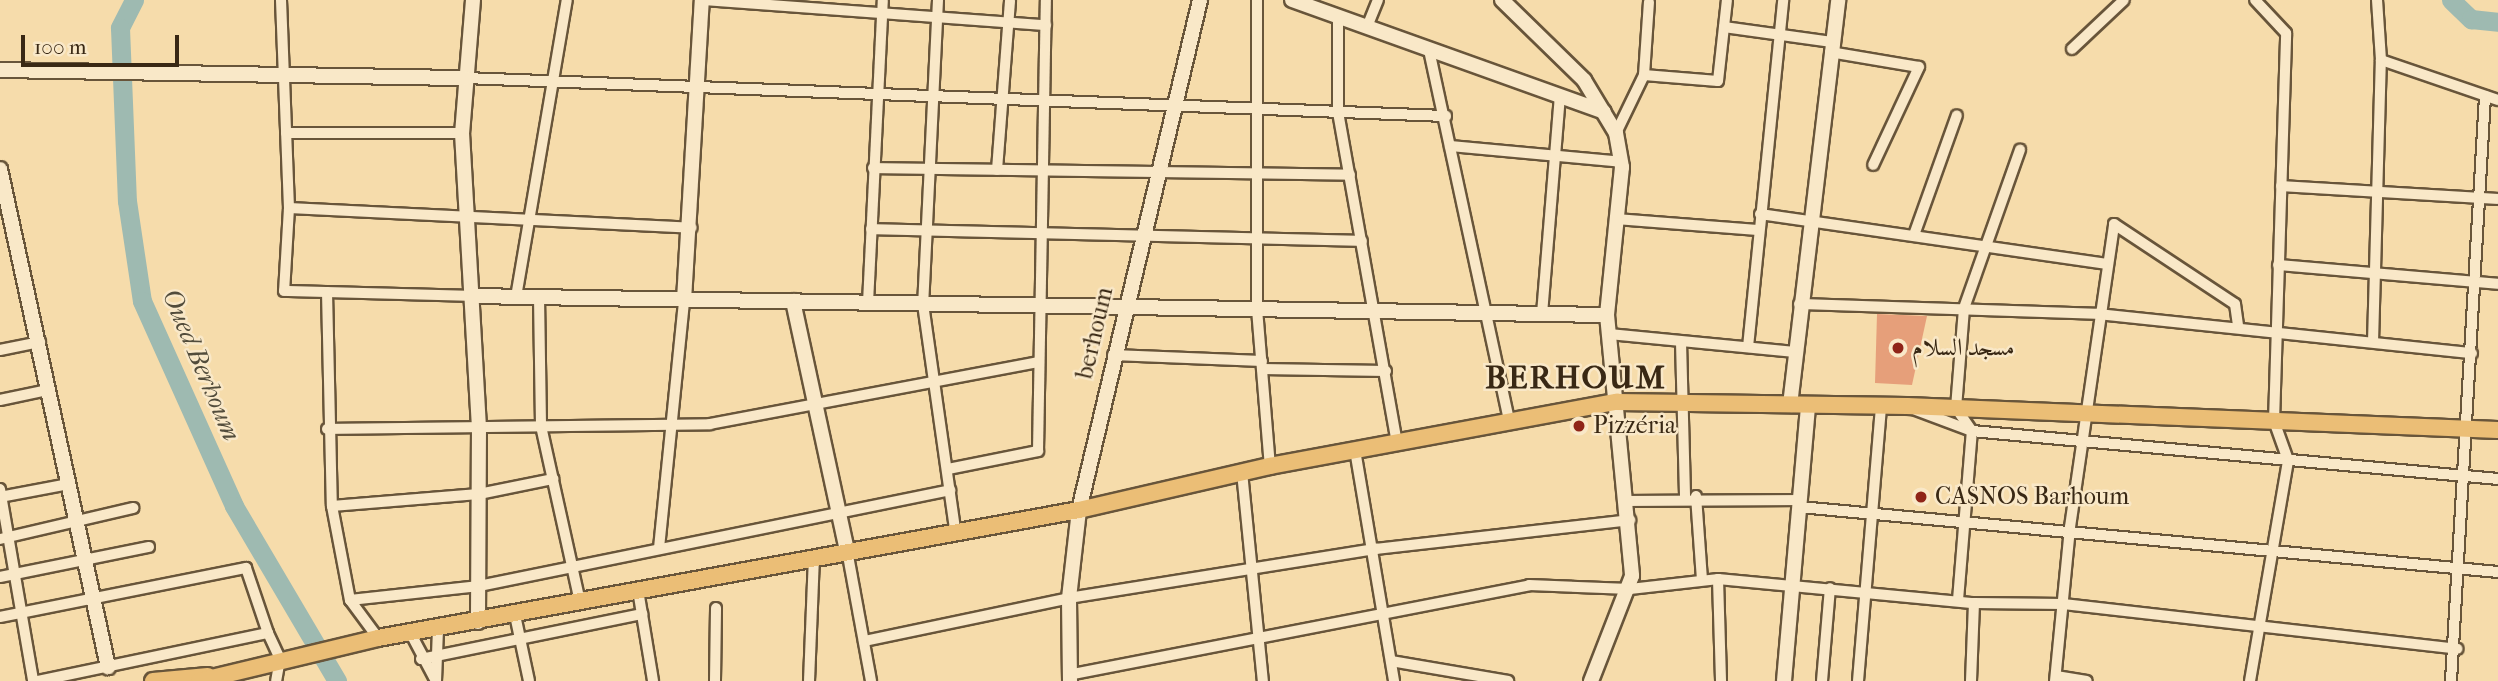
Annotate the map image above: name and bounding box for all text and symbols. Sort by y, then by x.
scale bar [24,21,182,65]
text: 100 m [34,35,87,59]
water label: Oued Berhoum [155,284,247,446]
street label: berhoum [1070,284,1120,382]
place label: مسجد السلام [1912,334,2015,362]
marker: مسجد السلام [1890,340,1906,356]
district label: BERHOUM [1486,359,1666,397]
place label: Pizzéria [1593,412,1676,440]
marker: Pizzéria [1571,418,1587,434]
place label: CASNOS Barhoum [1935,483,2129,511]
marker: CASNOS Barhoum [1913,489,1929,505]

